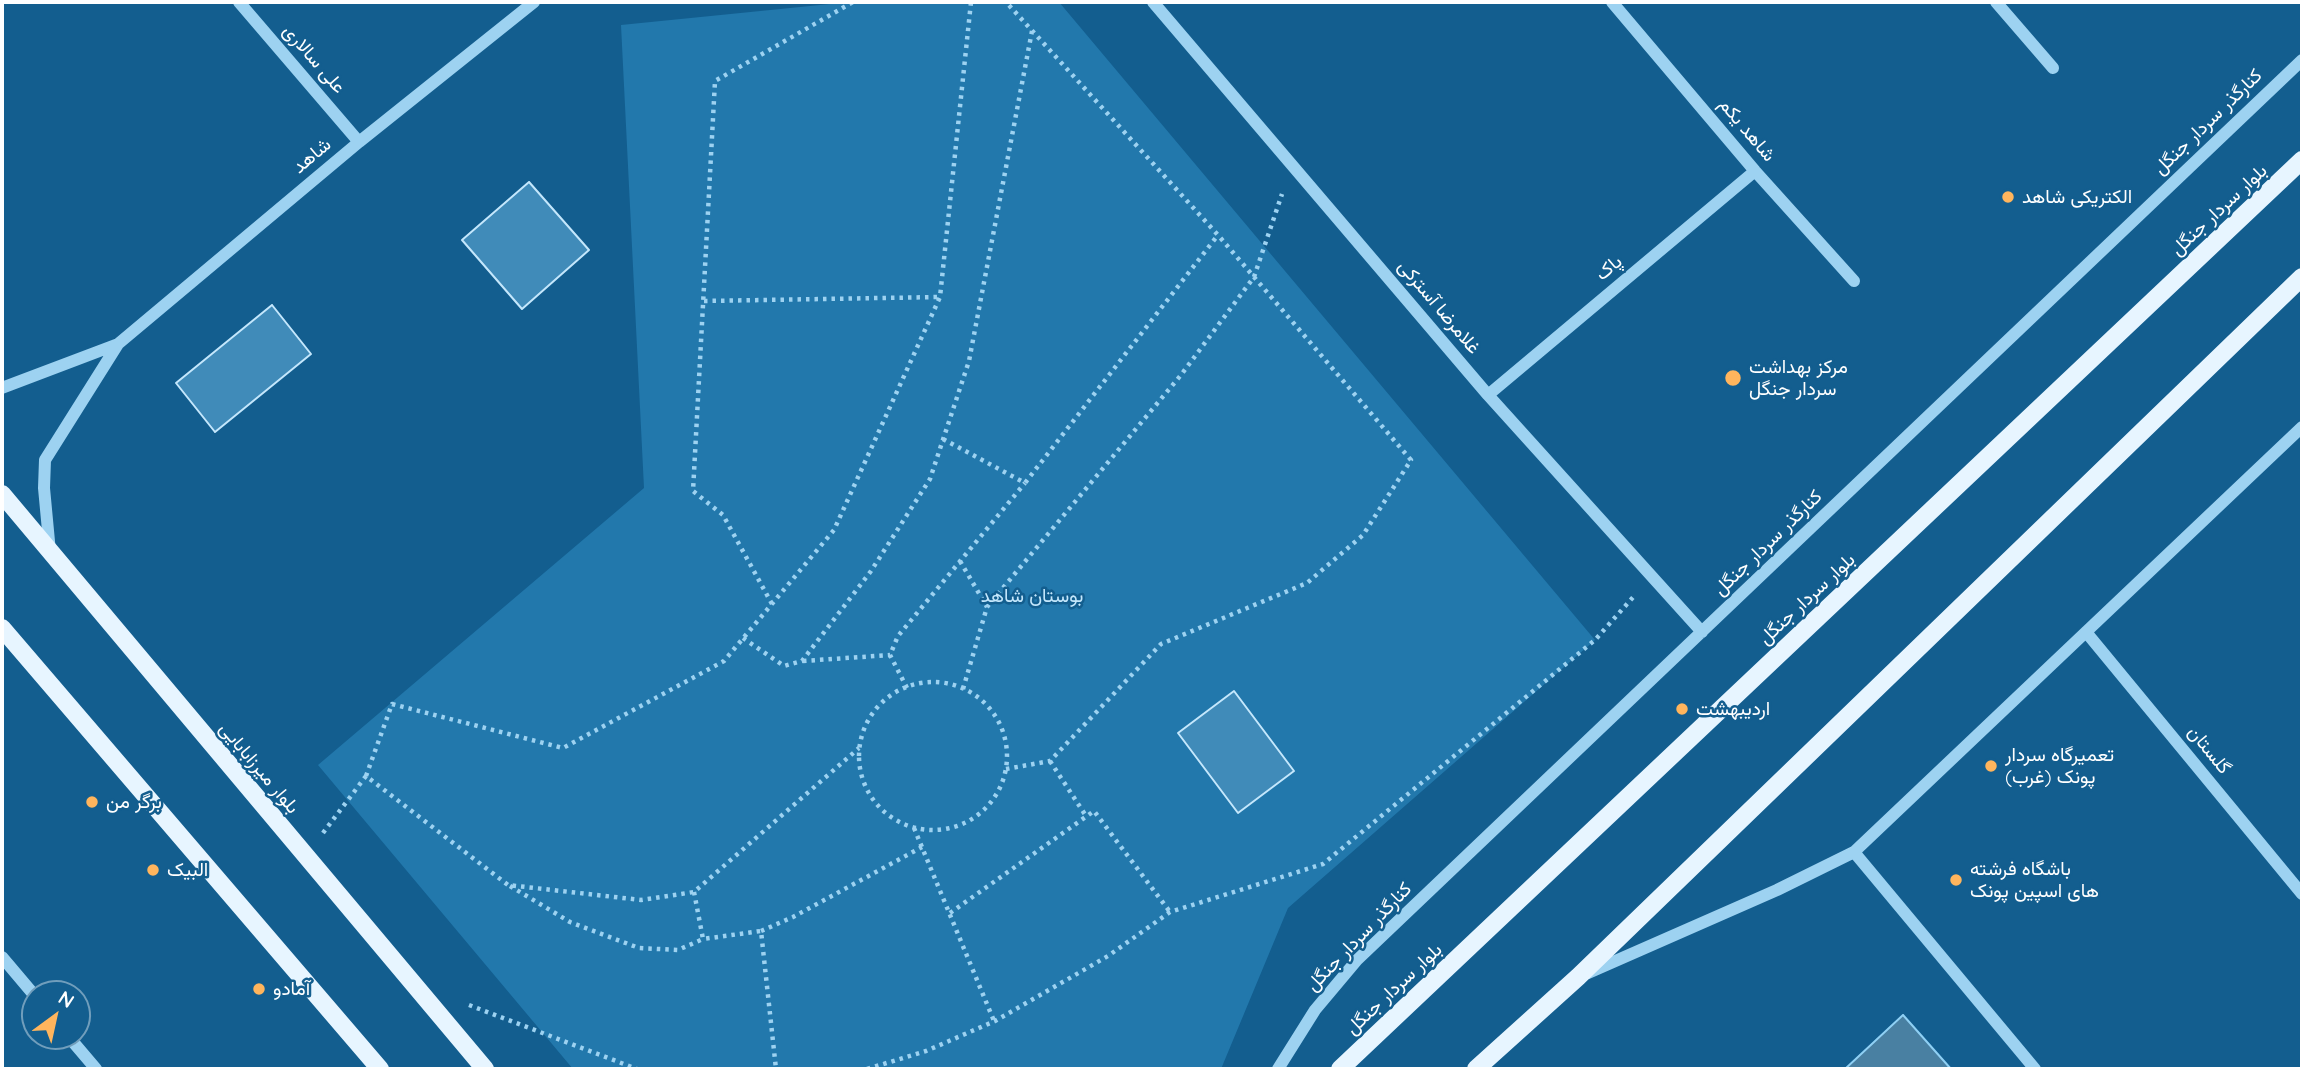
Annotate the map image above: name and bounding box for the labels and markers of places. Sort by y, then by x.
place label: الکتریکی شاهد [2022,186,2132,208]
marker: الکتریکی شاهد [2000,189,2016,205]
place label: مرکز بهداشت سردار جنگل [1749,356,1848,400]
marker: مرکز بهداشت سردار جنگل [1723,368,1743,388]
place label: اردیبهشت [1696,698,1770,720]
marker: اردیبهشت [1674,701,1690,717]
place label: تعمیرگاه سردار پونک (غرب) [2005,744,2114,788]
marker: تعمیرگاه سردار پونک (غرب) [1983,758,1999,774]
place label: برگر من [106,791,162,813]
marker: برگر من [84,794,100,810]
place label: باشگاه فرشته های اسپین پونک [1970,858,2099,902]
place label: البیک [167,859,208,881]
marker: البیک [145,862,161,878]
marker: باشگاه فرشته های اسپین پونک [1948,872,1964,888]
place label: آمادو [273,978,310,1000]
marker: آمادو [251,981,267,997]

